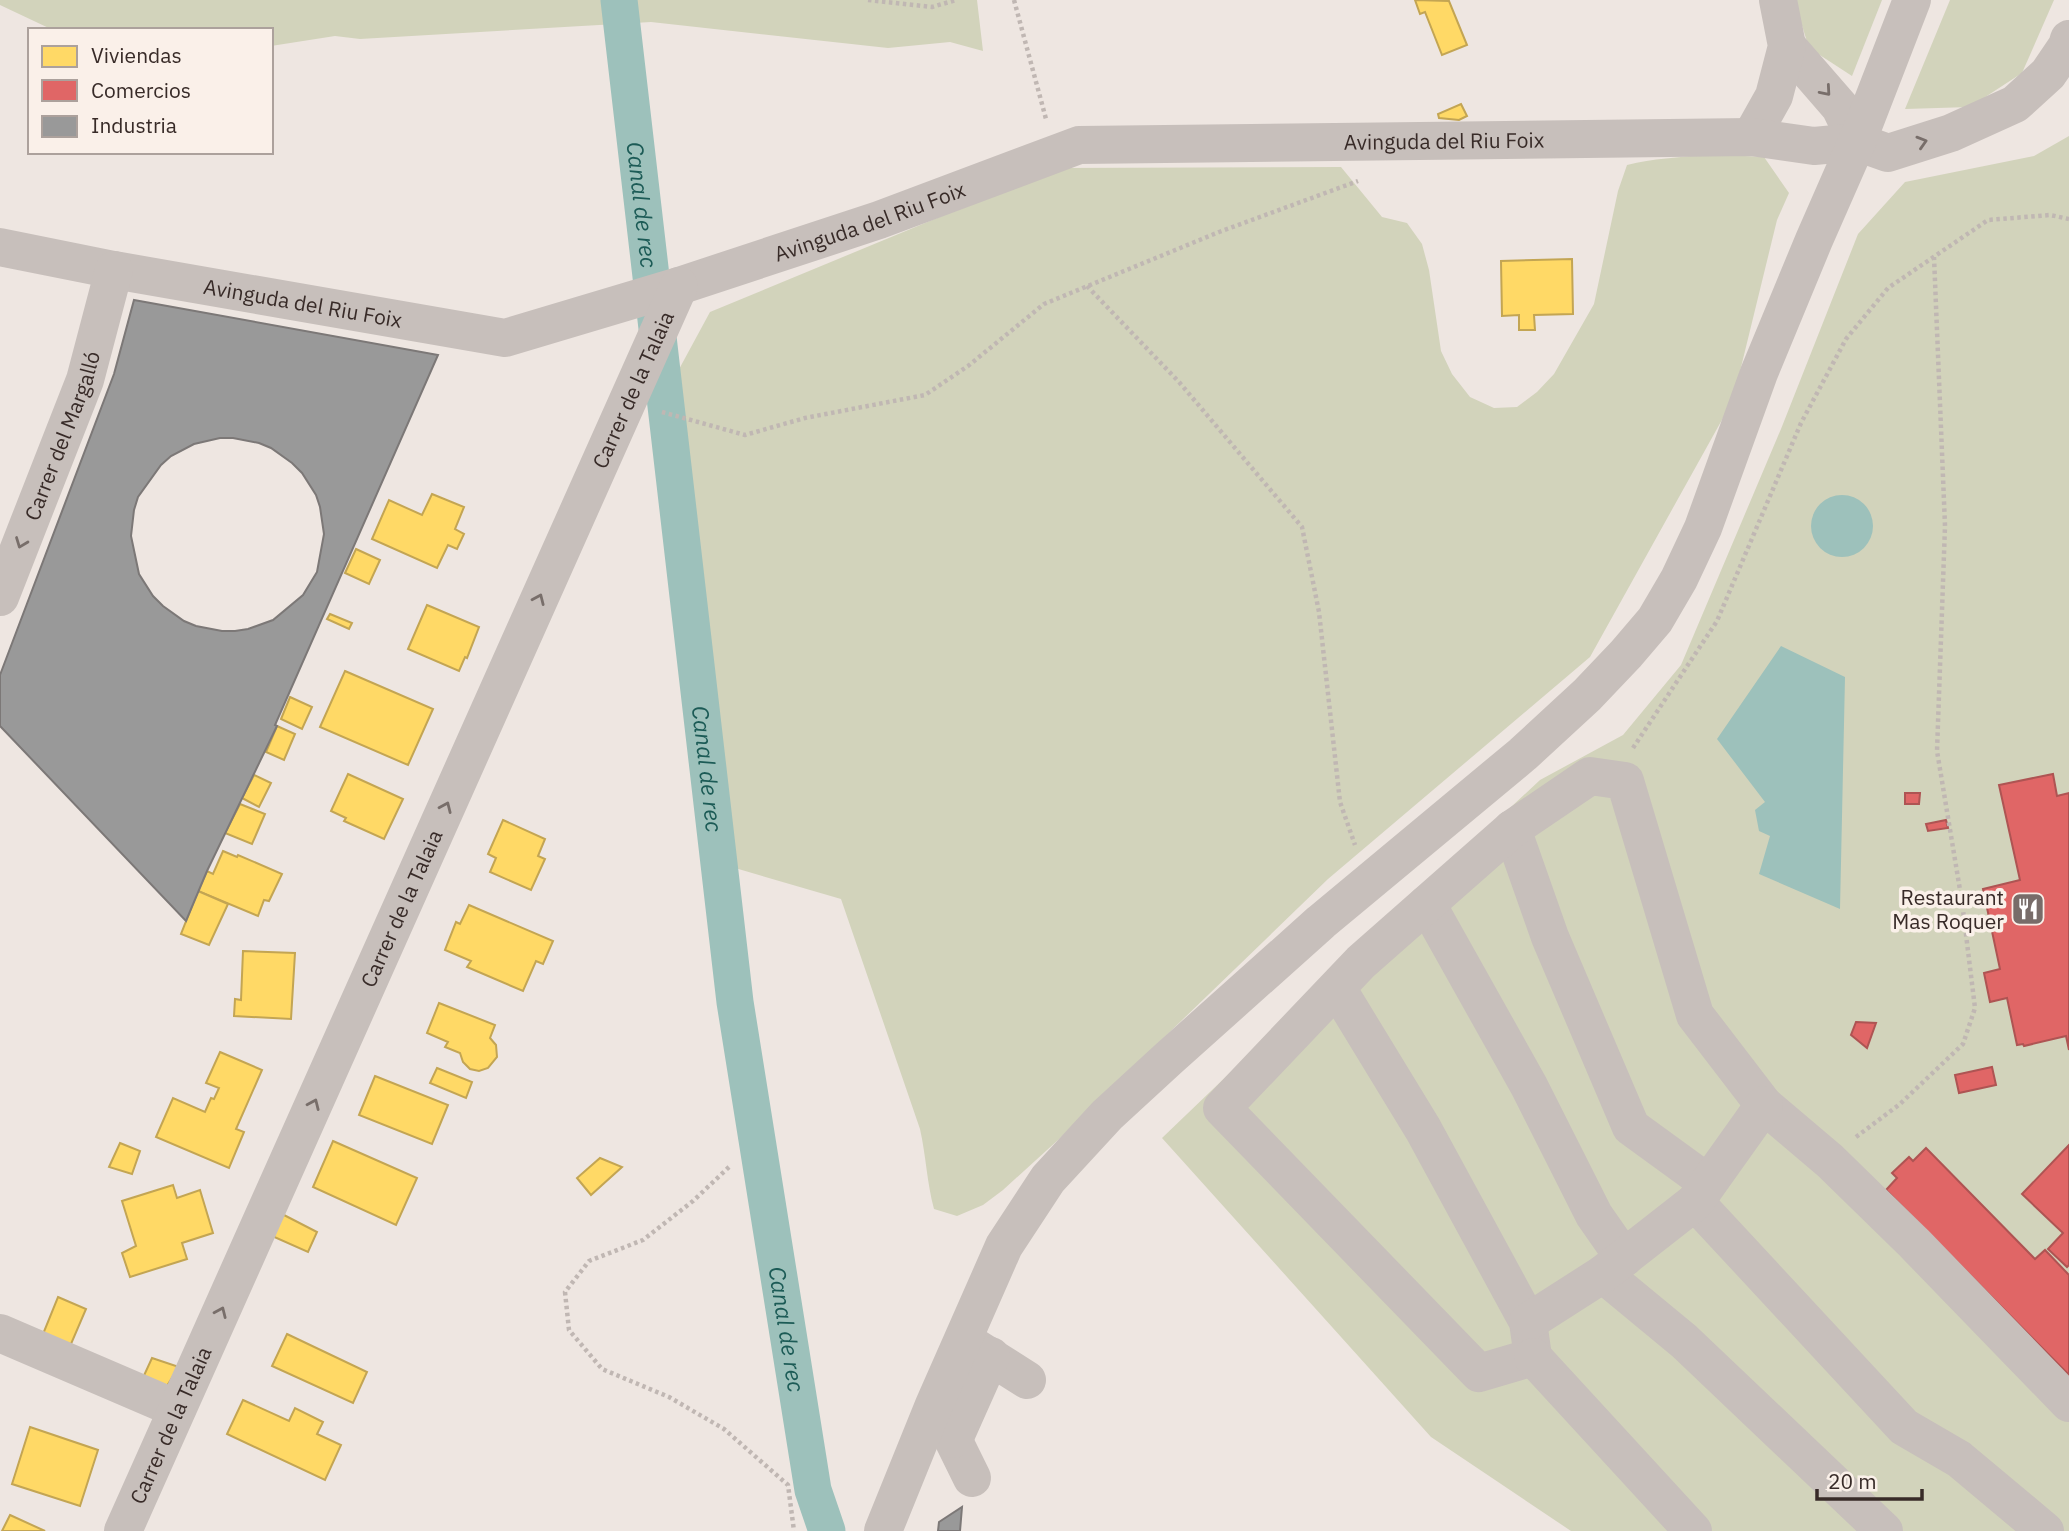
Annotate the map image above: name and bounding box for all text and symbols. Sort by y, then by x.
legend [28,28,273,154]
text: Viviendas [91,41,182,69]
text: Comercios [91,76,191,104]
one-way arrow [1818,83,1830,96]
text: Industria [91,111,177,139]
street label: Avinguda del Riu Foix [1343,125,1545,156]
one-way arrow [1915,136,1928,150]
water label: Canal de rec [620,140,665,269]
street label: Avinguda del Riu Foix [770,175,969,268]
street label: Avinguda del Riu Foix [202,272,405,334]
street label: Carrer de la Talaia [585,307,680,473]
street label: Carrer del Margalló [17,348,106,524]
one-way arrow [16,536,30,548]
one-way arrow [531,594,545,607]
water label: Canal de rec [686,704,730,834]
one-way arrow [438,802,452,814]
street label: Carrer de la Talaia [354,825,448,991]
place label: Restaurant Mas Roquer [1892,883,2004,935]
restaurant icon: Restaurant Mas Roquer [2009,890,2047,928]
one-way arrow [306,1099,320,1111]
water label: Canal de rec [762,1264,812,1394]
one-way arrow [213,1307,227,1319]
street label: Carrer de la Talaia [123,1342,218,1508]
scale bar [1817,1458,1922,1502]
text: 20 m [1828,1467,1877,1495]

